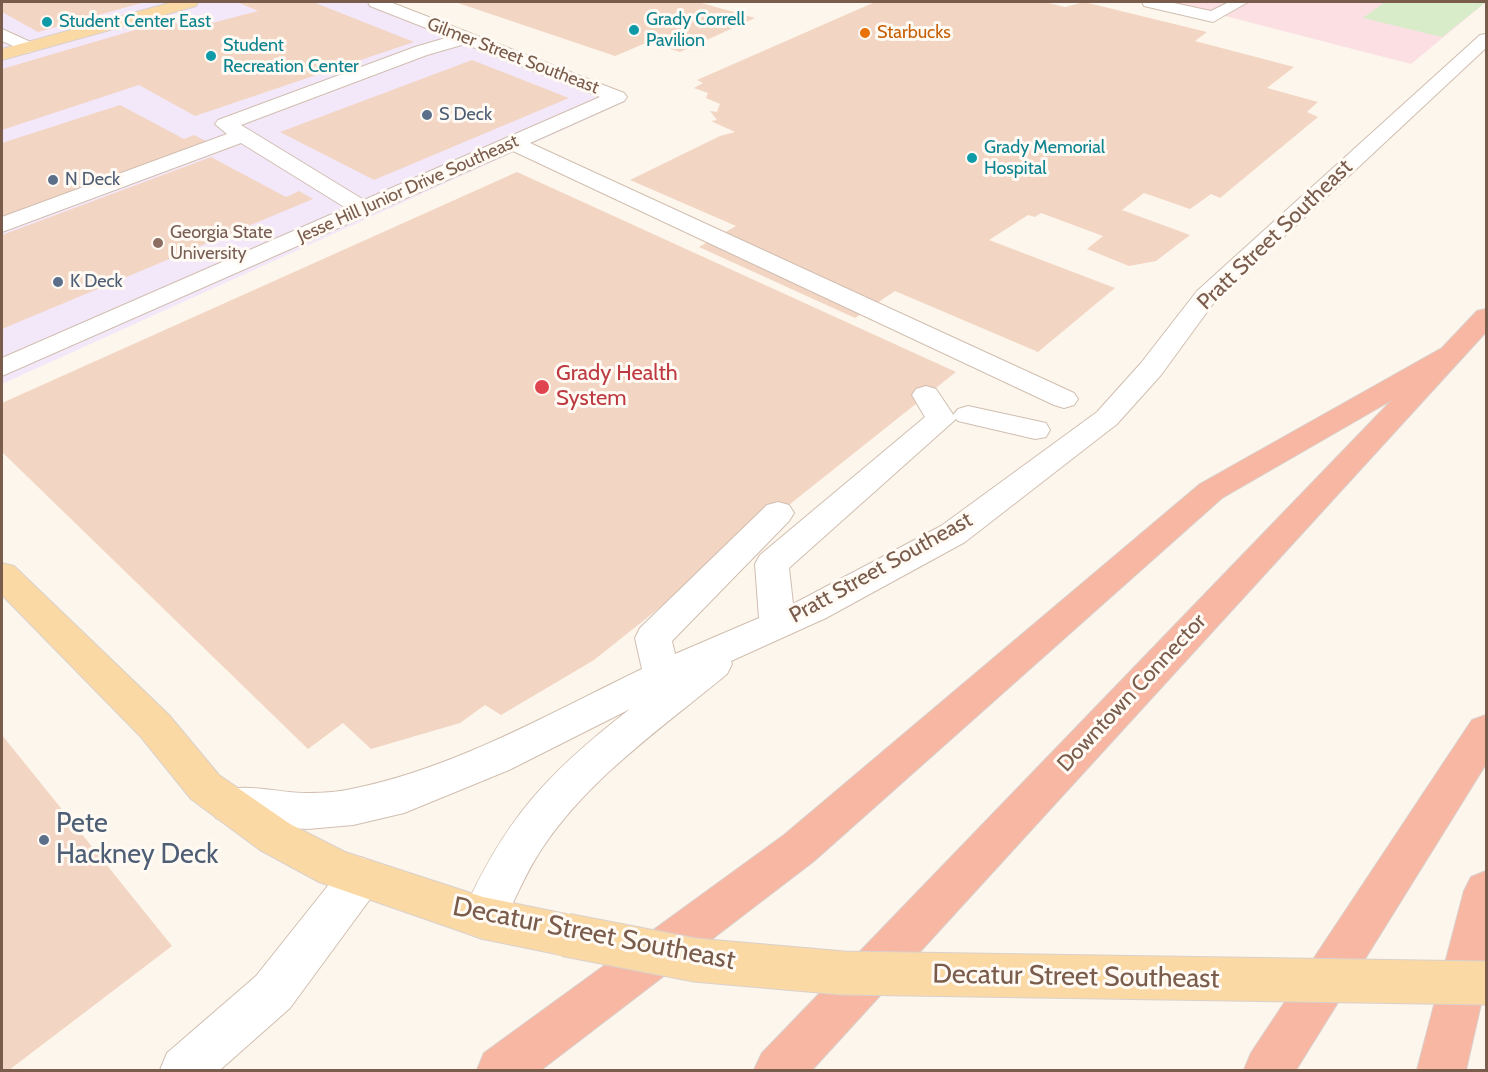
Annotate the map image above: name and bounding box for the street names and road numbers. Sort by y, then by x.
street label: Gilmer Street Southeast [424,13,602,99]
street label: Jesse Hill Junior Drive Southeast [294,130,522,248]
street label: Pratt Street Southeast [1192,154,1358,316]
street label: Pratt Street Southeast [785,507,977,629]
street label: Downtown Connector [1052,609,1212,777]
street label: Decatur Street Southeast [450,891,738,977]
street label: Decatur Street Southeast [932,958,1220,996]

